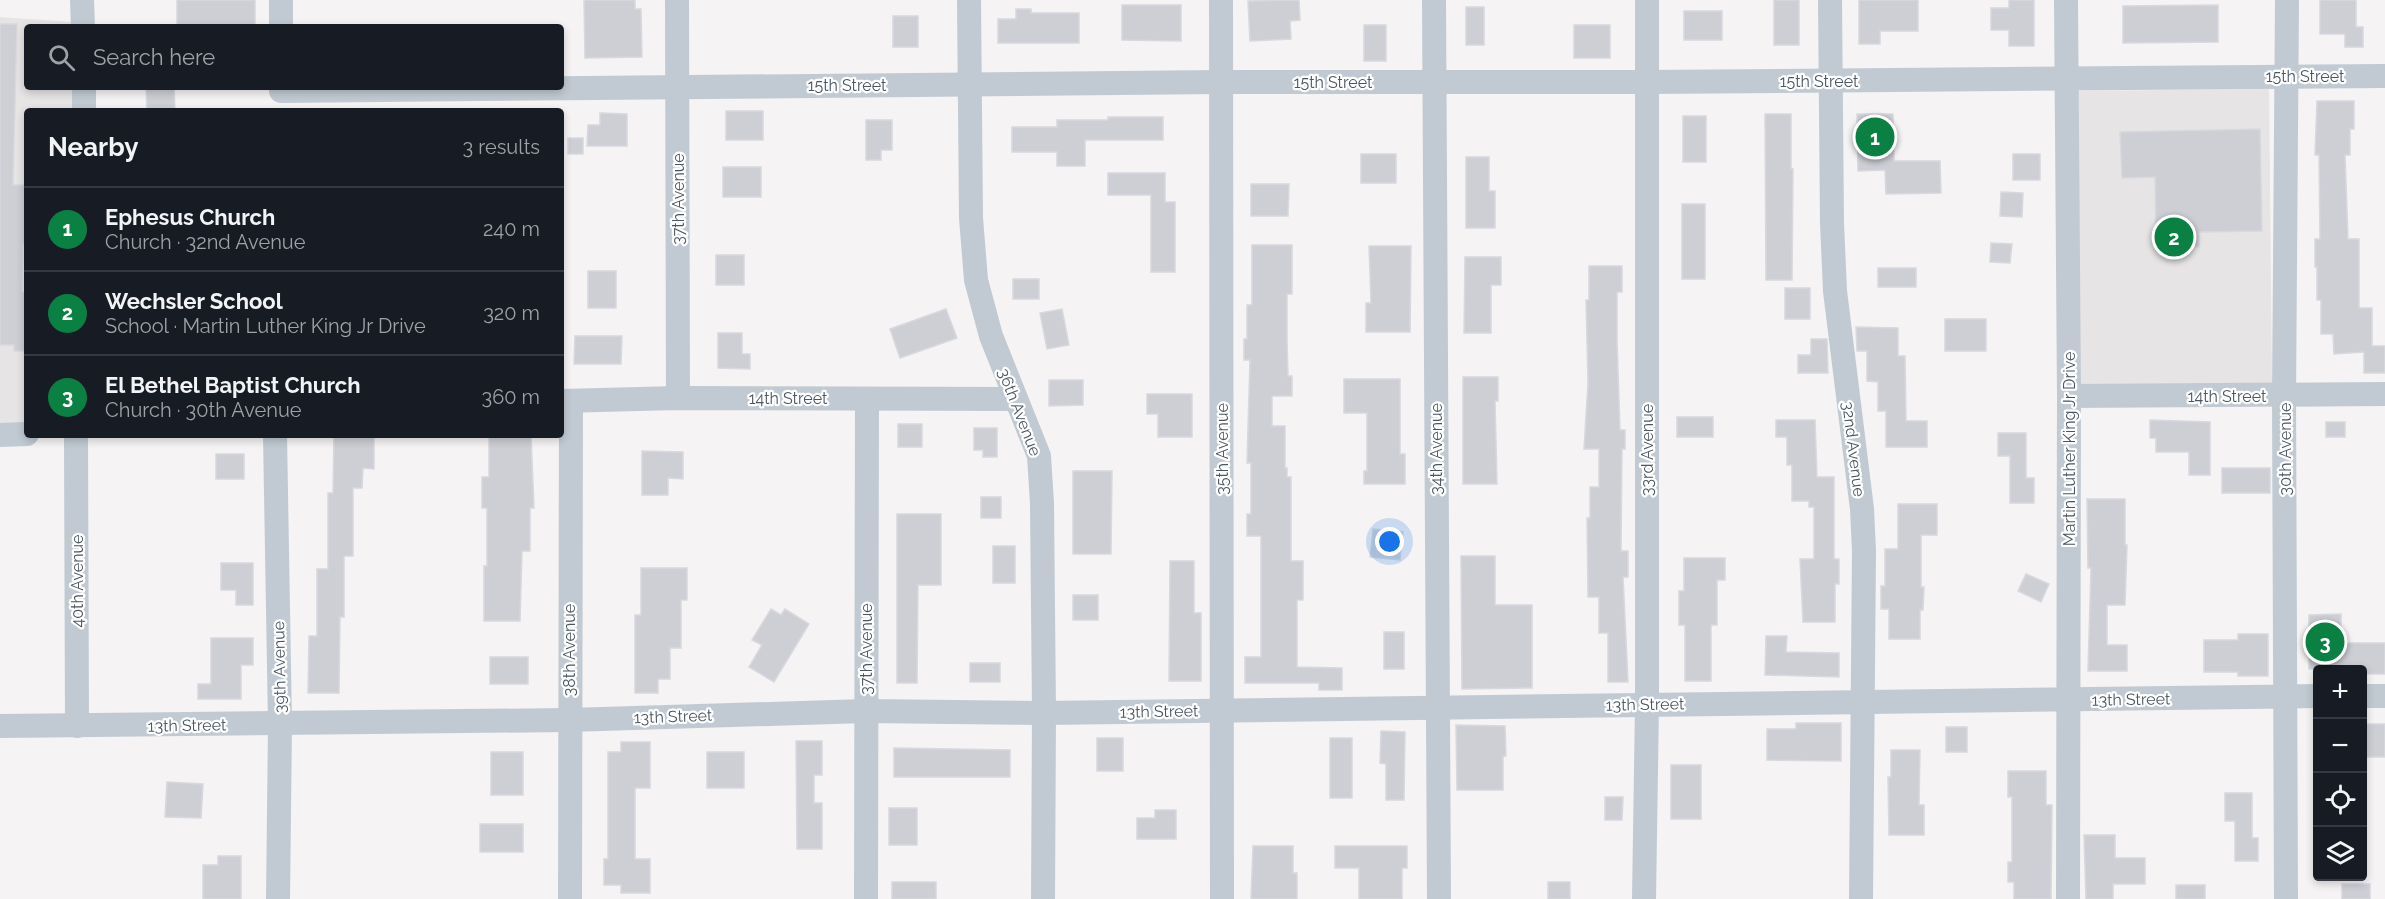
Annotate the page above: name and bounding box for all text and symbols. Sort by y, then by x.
search box [24,24,564,90]
icon: search [45,41,78,74]
text: Search here [93,44,215,70]
street label: 15th Street [2266,67,2345,86]
street label: 15th Street [1780,72,1859,91]
street label: 15th Street [1294,73,1373,92]
street label: 15th Street [808,76,887,95]
pin: 1 [1856,114,1894,160]
text: Nearby [48,132,138,162]
text: 3 results [462,135,540,159]
street label: 37th Avenue [669,153,688,245]
text: Ephesus Church [105,204,275,230]
pin: 2 [2154,214,2194,260]
text: 1 [63,217,72,241]
text: 240 m [483,217,540,241]
text: Church · 32nd Avenue [105,230,305,254]
text: Wechsler School [105,288,283,314]
text: 2 [62,301,73,325]
text: 320 m [483,301,540,325]
text: School · Martin Luther King Jr Drive [105,314,426,338]
street label: Martin Luther King Jr Drive [2060,352,2079,546]
street label: 36th Avenue [994,366,1045,459]
text: El Bethel Baptist Church [105,372,361,398]
text: 3 [62,385,73,409]
text: 360 m [482,385,540,409]
street label: 14th Street [2188,387,2267,406]
street label: 14th Street [749,389,828,408]
text: Church · 30th Avenue [105,398,302,422]
street label: 32nd Avenue [1838,400,1869,498]
street label: 35th Avenue [1213,403,1232,495]
street label: 34th Avenue [1427,403,1446,495]
street label: 30th Avenue [2276,403,2295,495]
street label: 33rd Avenue [1638,404,1657,496]
your location [1375,527,1404,556]
street label: 40th Avenue [68,535,87,627]
street label: 37th Avenue [857,603,876,695]
street label: 38th Avenue [560,604,579,696]
pin: 3 [2306,620,2344,664]
street label: 39th Avenue [269,621,290,713]
map controls [2313,665,2367,881]
button: + [2313,665,2367,719]
street label: 13th Street [2092,689,2171,710]
street label: 13th Street [1606,694,1685,715]
street label: 13th Street [1120,701,1199,722]
street label: 13th Street [633,706,713,727]
street label: 13th Street [148,715,227,736]
button: − [2313,719,2367,773]
button: locate [2313,773,2367,827]
button: layers [2313,827,2367,881]

